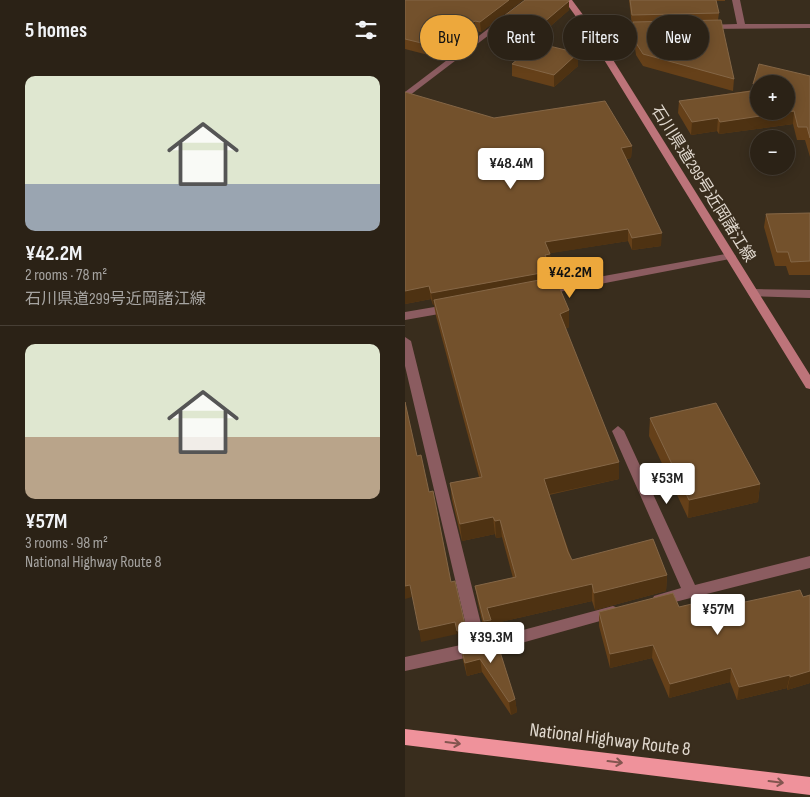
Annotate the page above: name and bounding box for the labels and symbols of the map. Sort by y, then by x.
street label: 石川県道299号近岡諸江線 [647,102,759,266]
pin: ¥48.4M [470,148,552,190]
pin: ¥42.2M [529,256,611,299]
pin: ¥53M [637,462,697,505]
pin: ¥57M [688,594,748,636]
pin: ¥39.3M [450,622,532,664]
street label: National Highway Route 8 [528,719,692,761]
one-way arrow [445,738,461,748]
one-way arrow [606,757,622,767]
one-way arrow [768,777,784,787]

